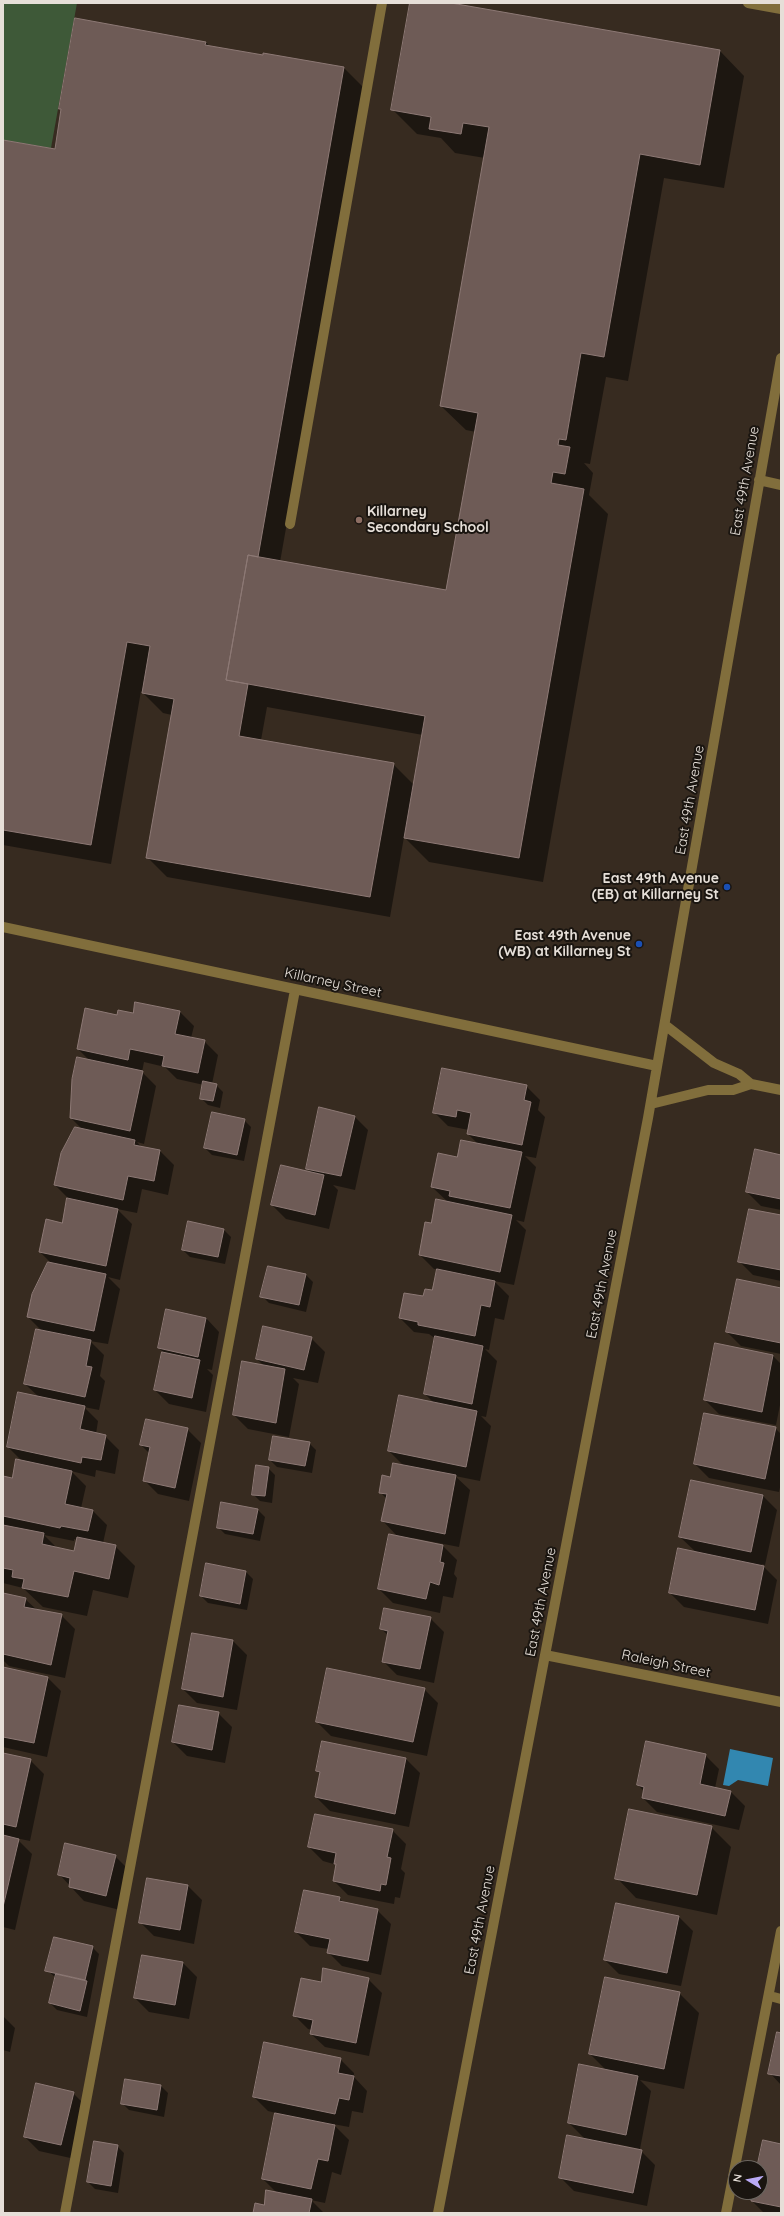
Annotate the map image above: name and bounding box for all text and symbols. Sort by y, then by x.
street label: East 49th Avenue [727,425,763,537]
place label: Killarney Secondary School [367,504,489,536]
marker: Killarney Secondary School [354,515,364,525]
street label: East 49th Avenue [672,744,708,856]
place label: East 49th Avenue (EB) at Killarney St [592,871,719,904]
marker: East 49th Avenue (EB) at Killarney St [722,882,732,892]
place label: East 49th Avenue (WB) at Killarney St [499,928,631,960]
marker: East 49th Avenue (WB) at Killarney St [634,939,644,949]
street label: Killarney Street [283,965,383,1001]
street label: East 49th Avenue [583,1228,621,1340]
street label: East 49th Avenue [522,1546,560,1658]
street label: Raleigh Street [620,1646,712,1682]
street label: East 49th Avenue [461,1864,499,1976]
north arrow [728,2160,768,2200]
text: N [730,2173,745,2183]

